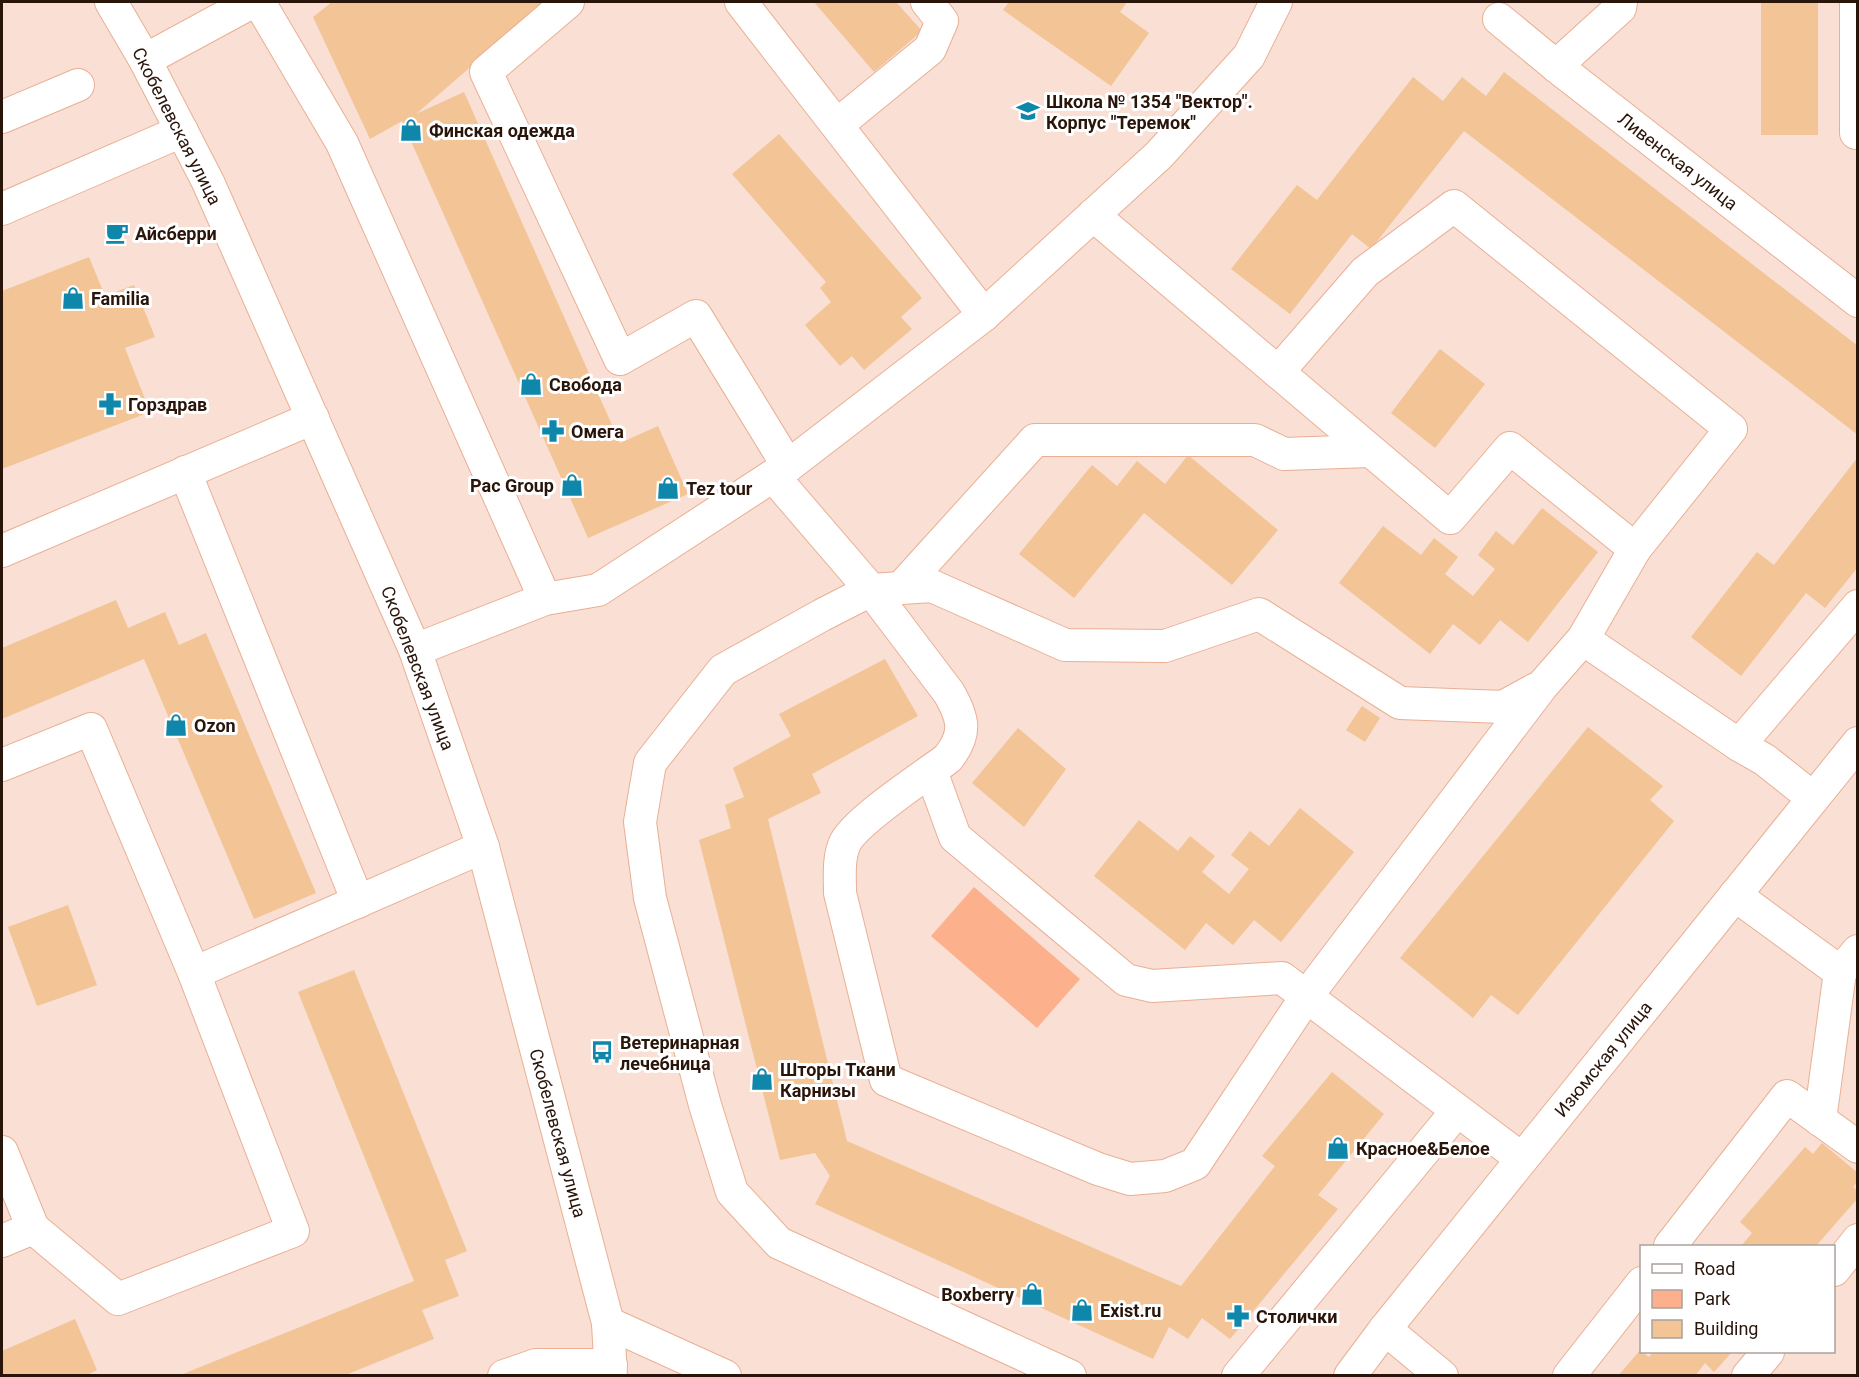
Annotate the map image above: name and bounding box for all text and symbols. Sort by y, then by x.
street label: Скобелевская улица [128,44,226,208]
place label: Школа № 1354 "Вектор". Корпус "Теремок" [1046,91,1253,133]
school or university icon: Школа № 1354 "Вектор". Корпус "Теремок" [1015,98,1041,124]
street label: Ливенская улица [1614,108,1742,214]
shop icon: Финская одежда [398,117,424,143]
place label: Финская одежда [429,120,575,141]
cafe icon: Айсберри [104,220,130,246]
place label: Айсберри [135,223,217,244]
shop icon: Familia [60,285,86,311]
place label: Familia [91,288,150,309]
shop icon: Свобода [518,371,544,397]
place label: Свобода [549,374,622,395]
pharmacy icon: Горздрав [97,391,123,417]
place label: Горздрав [128,394,207,415]
pharmacy icon: Омега [540,418,566,444]
place label: Омега [571,421,624,442]
shop icon: Pac Group [559,472,585,498]
place label: Pac Group [470,475,554,496]
shop icon: Tez tour [655,475,681,501]
place label: Tez tour [686,478,753,499]
street label: Скобелевская улица [377,583,459,753]
shop icon: Ozon [163,712,189,738]
place label: Ozon [194,715,236,736]
street label: Изюмская улица [1550,997,1656,1121]
place label: Ветеринарная лечебница [620,1032,740,1074]
bus stop icon: Ветеринарная лечебница [589,1039,615,1065]
street label: Скобелевская улица [525,1046,591,1220]
place label: Шторы Ткани Карнизы [780,1059,896,1101]
shop icon: Шторы Ткани Карнизы [749,1066,775,1092]
shop icon: Красное&Белое [1325,1135,1351,1161]
place label: Красное&Белое [1356,1138,1490,1159]
legend [1640,1245,1835,1353]
text: Road [1694,1258,1735,1279]
shop icon: Boxberry [1019,1281,1045,1307]
place label: Boxberry [941,1284,1015,1305]
text: Park [1694,1288,1731,1309]
shop icon: Exist.ru [1069,1297,1095,1323]
place label: Exist.ru [1100,1300,1161,1321]
pharmacy icon: Столички [1225,1303,1251,1329]
place label: Столички [1256,1306,1337,1327]
text: Building [1694,1318,1758,1339]

